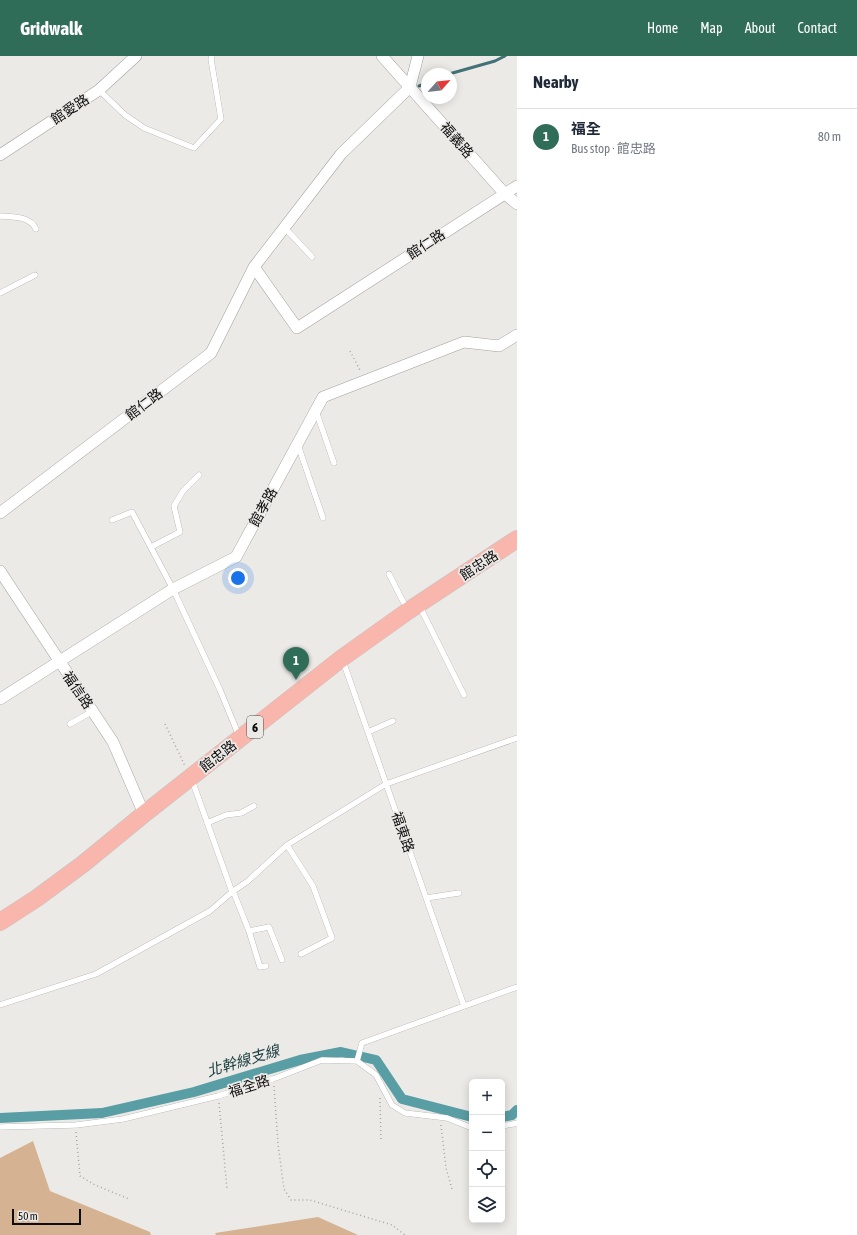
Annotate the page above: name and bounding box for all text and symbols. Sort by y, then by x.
text: Gridwalk [20,17,82,39]
text: Home [647,20,678,36]
text: Map [700,20,723,36]
text: About [745,20,776,36]
text: Contact [798,20,837,36]
north arrow [421,68,457,104]
text: Nearby [533,72,579,92]
street label: 館愛路 [48,91,92,127]
street label: 福義路 [437,119,477,161]
text: 福全 [571,120,601,137]
text: 1 [543,129,549,144]
text: 80 m [818,129,841,144]
text: Bus stop · 館忠路 [571,141,656,156]
street label: 館仁路 [404,226,448,262]
street label: 館仁路 [122,385,166,423]
street label: 館孝路 [246,485,280,529]
street label: 館忠路 [457,547,501,583]
your location [228,568,248,588]
pin: 1 [283,647,309,680]
street label: 福信路 [60,668,96,712]
road number: 6 [247,716,263,738]
street label: 館忠路 [197,737,239,775]
street label: 福東路 [389,810,417,854]
water label: 北幹線支線 [204,1041,283,1080]
street label: 福全路 [227,1072,271,1100]
map controls [469,1079,505,1223]
button: + [469,1079,505,1115]
button: − [469,1115,505,1151]
button: locate [469,1151,505,1187]
button: layers [469,1187,505,1223]
scale bar [12,1207,81,1226]
text: 50 m [18,1210,38,1222]

